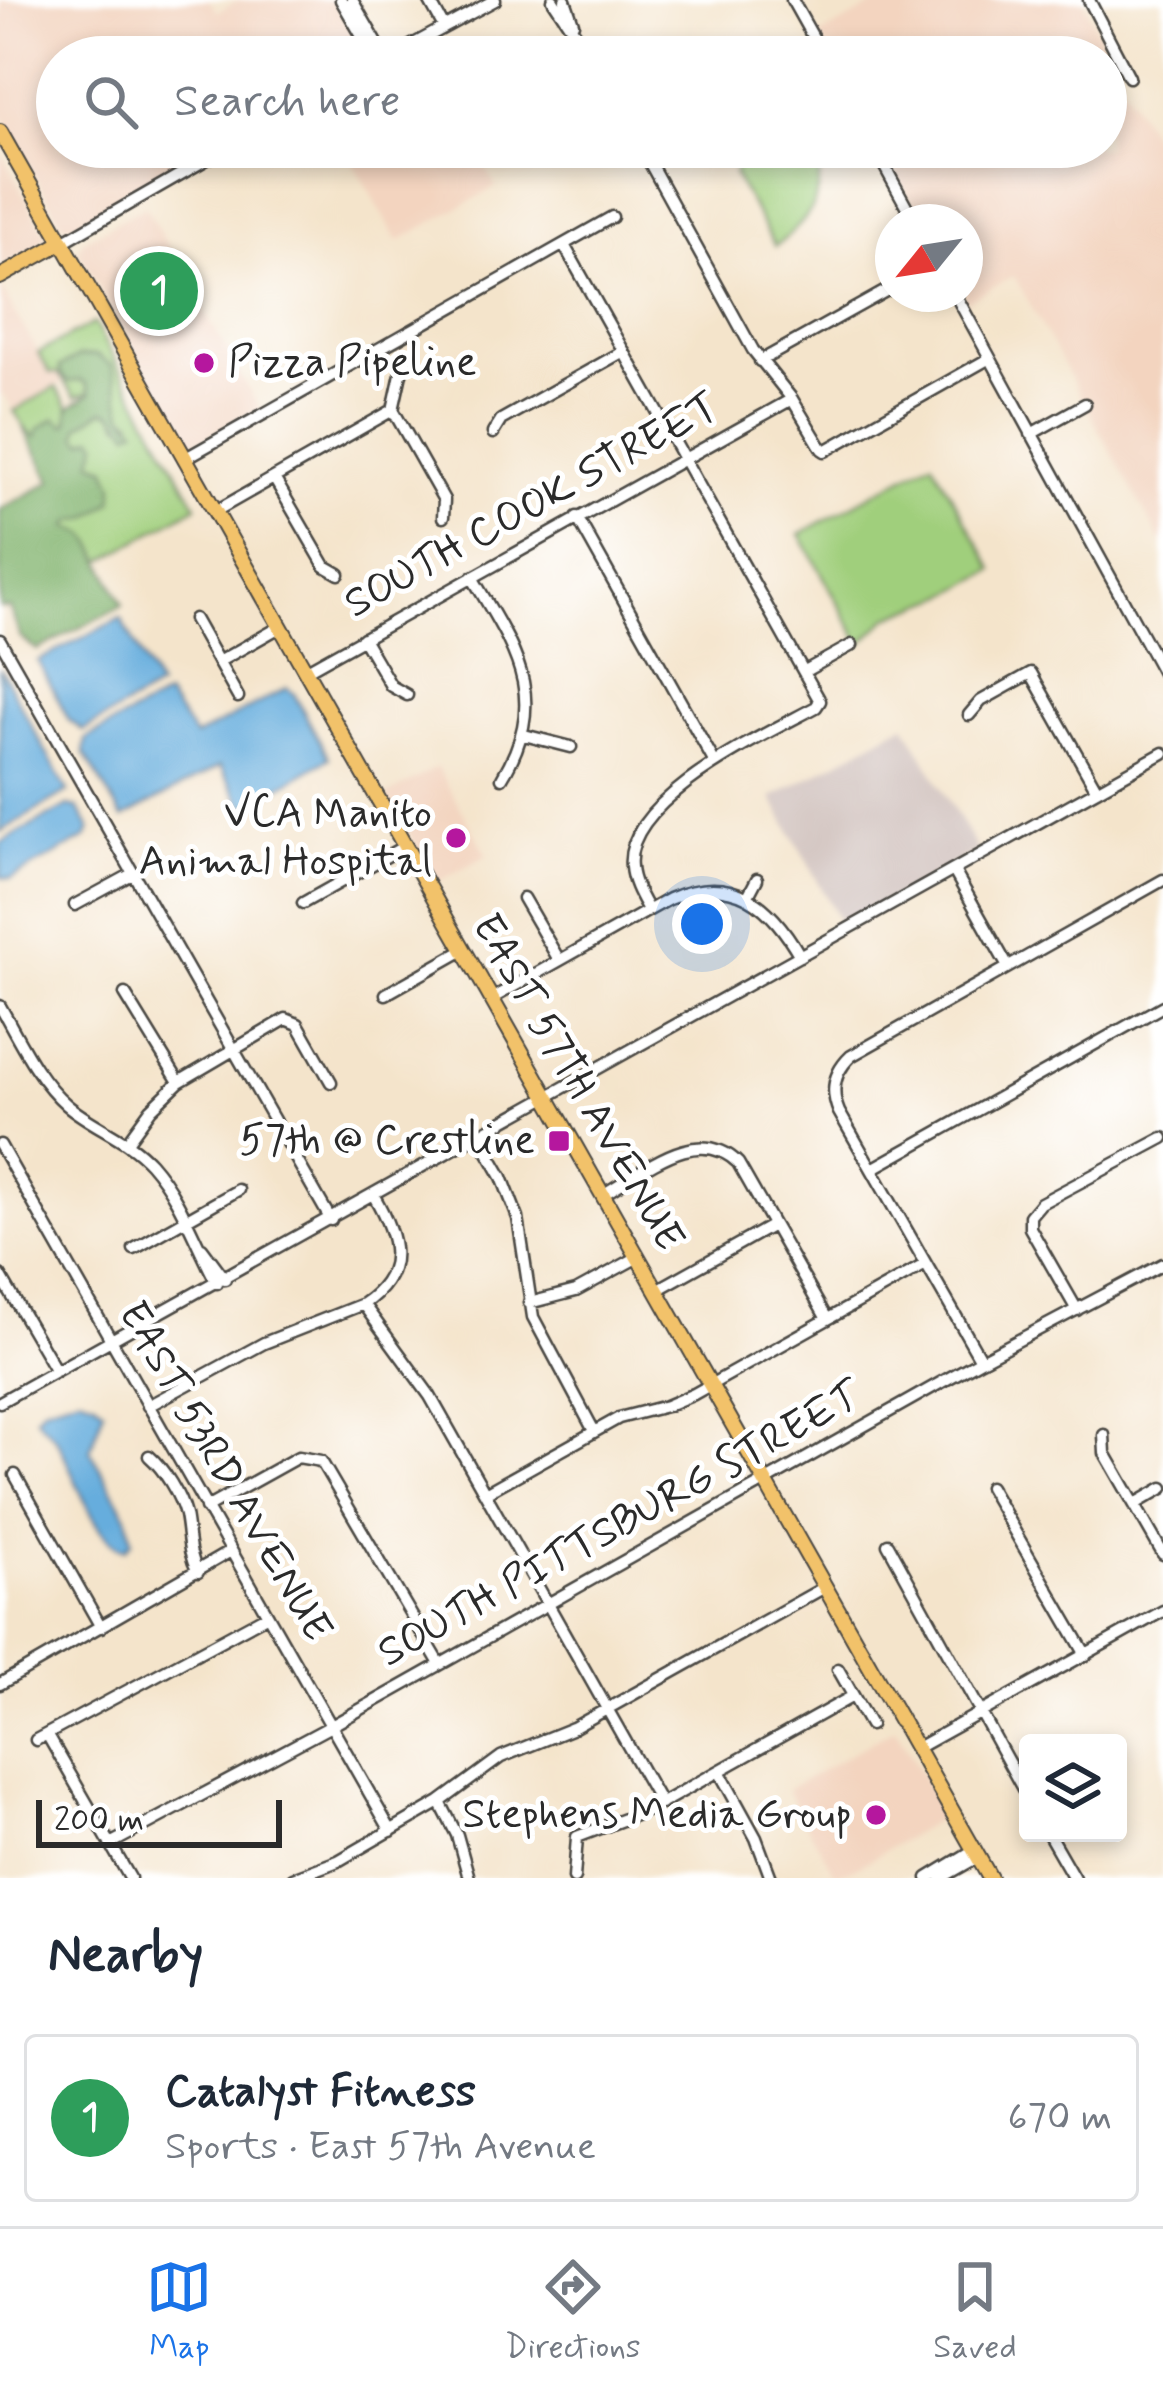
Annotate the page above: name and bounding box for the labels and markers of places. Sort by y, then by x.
pin: 1 [120,246,198,336]
place label: Pizza Pipeline [228,336,477,391]
marker: Pizza Pipeline [191,350,217,376]
place label: VCA Manito Animal Hospital [139,787,432,890]
marker: VCA Manito Animal Hospital [443,825,469,851]
place label: 57th @ Crestline [239,1114,535,1169]
marker: 57th @ Crestline [546,1128,572,1154]
place label: Stephens Media Group [462,1788,852,1843]
marker: Stephens Media Group [863,1802,889,1828]

